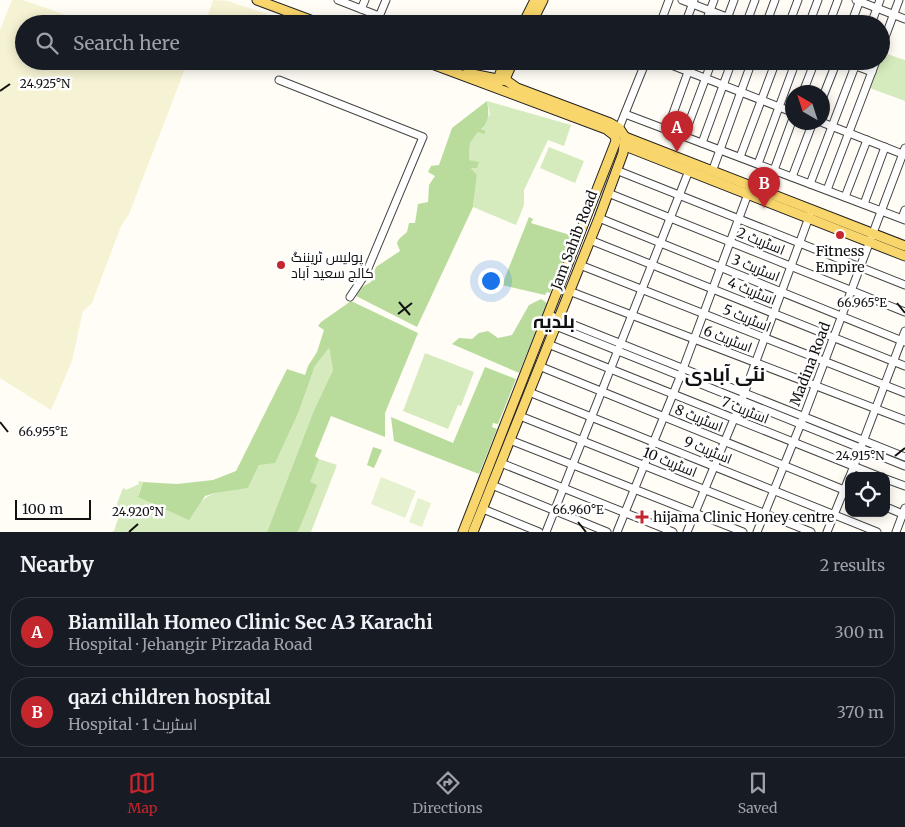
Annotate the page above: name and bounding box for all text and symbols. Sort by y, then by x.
search box [15,15,890,70]
icon: search [33,29,61,57]
text: Search here [73,31,180,55]
text: 24.925°N [20,76,71,91]
north arrow [785,85,830,130]
pin: A [661,111,693,152]
pin: B [748,167,780,208]
street label: Jam Sahib Road [546,187,601,293]
street label: اسٹریٹ 2 [734,223,788,259]
marker: Fitness Empire [834,229,846,241]
place label: Fitness Empire [816,242,864,276]
place label: پولیس ٹریننگ کالج سعید آباد [291,248,374,282]
street label: اسٹریٹ 3 [729,250,783,286]
marker: پولیس ٹریننگ کالج سعید آباد [275,259,287,271]
your location [478,268,504,294]
street label: اسٹریٹ 4 [725,273,779,309]
text: 66.965°E [837,295,887,310]
street label: اسٹریٹ 5 [720,300,774,336]
district label: بلدیہ [533,309,575,333]
street label: Madina Road [786,319,834,409]
street label: اسٹریٹ 6 [701,322,755,356]
district label: نئی آبادی [685,362,765,386]
street label: اسٹریٹ 7 [718,392,772,428]
street label: اسٹریٹ 8 [672,400,726,436]
text: 66.955°E [18,424,68,439]
street label: اسٹریٹ 9 [681,432,735,468]
street label: اسٹریٹ 10 [640,443,700,481]
text: 24.915°N [836,448,885,463]
map controls [845,472,890,517]
button: locate [845,472,890,517]
scale bar [15,497,91,520]
text: 100 m [22,500,63,518]
text: 66.960°E [552,502,604,517]
text: 24.920°N [112,504,165,519]
place label: hijama Clinic Honey centre [653,508,834,526]
marker: hijama Clinic Honey centre [635,510,649,524]
text: Nearby [20,551,94,578]
text: 2 results [820,555,885,575]
text: Biamillah Homeo Clinic Sec A3 Karachi [68,610,433,634]
text: A [31,622,43,642]
text: 300 m [835,622,884,642]
text: Hospital · Jehangir Pirzada Road [68,634,312,654]
text: qazi children hospital [68,685,271,709]
text: B [31,702,43,722]
text: 370 m [837,702,884,722]
text: Hospital · اسٹریٹ 1 [68,714,197,734]
tab: Map [128,769,157,817]
tab: Directions [413,769,483,817]
tab: Saved [738,769,777,817]

